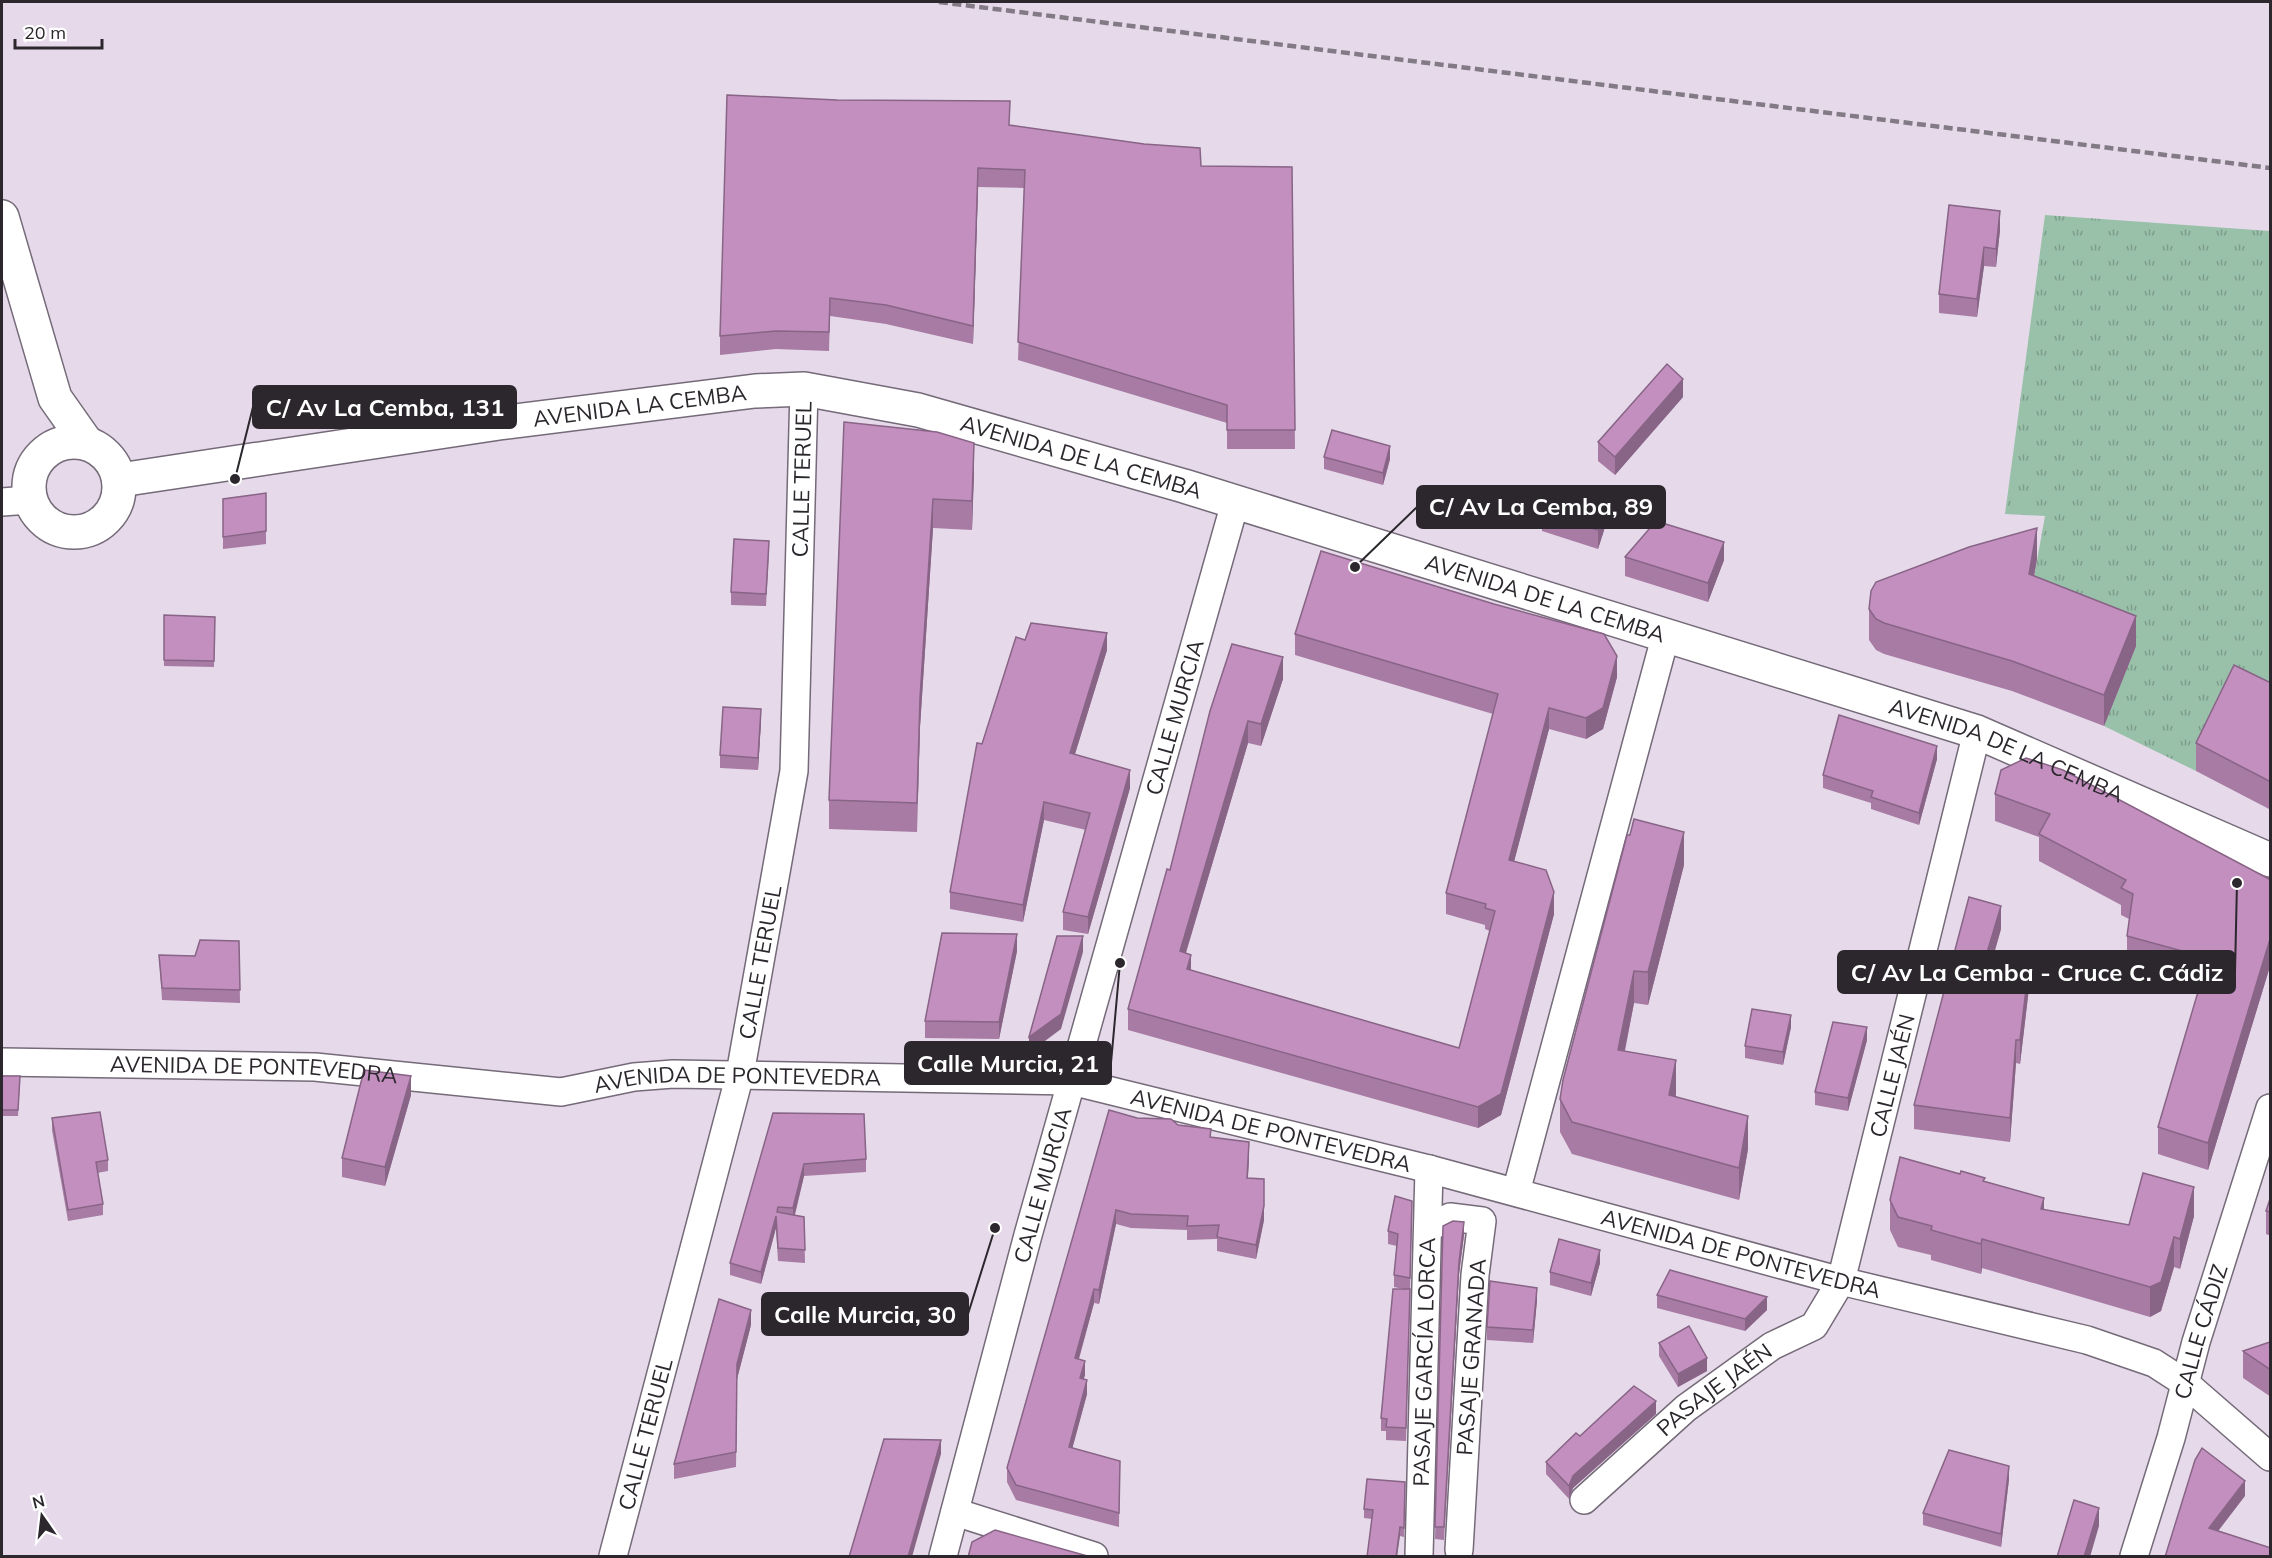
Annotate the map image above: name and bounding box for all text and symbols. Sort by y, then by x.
scale bar [15,12,102,50]
text: 20 m [24,21,66,44]
street label: AVENIDA LA CEMBA [531,378,748,433]
callout: C/ Av La Cemba, 131 [253,386,516,428]
text: C/ Av La Cemba, 131 [266,392,504,422]
street label: CALLE TERUEL [786,401,818,558]
street label: AVENIDA DE LA CEMBA [957,409,1205,505]
callout: C/ Av La Cemba, 89 [1417,486,1665,528]
text: C/ Av La Cemba, 89 [1429,491,1653,521]
street label: AVENIDA DE LA CEMBA [1422,548,1669,648]
street label: CALLE MURCIA [1139,636,1210,798]
street label: AVENIDA DE LA CEMBA [1886,692,2128,808]
street label: CALLE TERUEL [732,883,787,1041]
callout: C/ Av La Cemba - Cruce C. Cádiz [1838,951,2235,993]
text: C/ Av La Cemba - Cruce C. Cádiz [1851,957,2223,987]
street label: CALLE JAÉN [1863,1011,1921,1140]
callout: Calle Murcia, 21 [905,1042,1111,1084]
text: Calle Murcia, 21 [917,1048,1099,1078]
street label: AVENIDA DE PONTEVEDRA [110,1050,399,1089]
street label: AVENIDA DE PONTEVEDRA [591,1060,881,1099]
street label: AVENIDA DE PONTEVEDRA [1128,1082,1414,1178]
street label: CALLE MURCIA [1007,1104,1077,1266]
street label: AVENIDA DE PONTEVEDRA [1598,1203,1884,1304]
street label: PASAJE GARCÍA LORCA [1407,1237,1441,1487]
street label: PASAJE GRANADA [1450,1258,1492,1456]
street label: CALLE CÁDIZ [2168,1261,2234,1402]
callout: Calle Murcia, 30 [762,1293,968,1335]
text: Calle Murcia, 30 [774,1299,956,1329]
street label: PASAJE JAÉN [1650,1337,1777,1442]
street label: CALLE TERUEL [612,1355,679,1513]
north arrow [12,1486,72,1546]
text: N [30,1490,47,1513]

